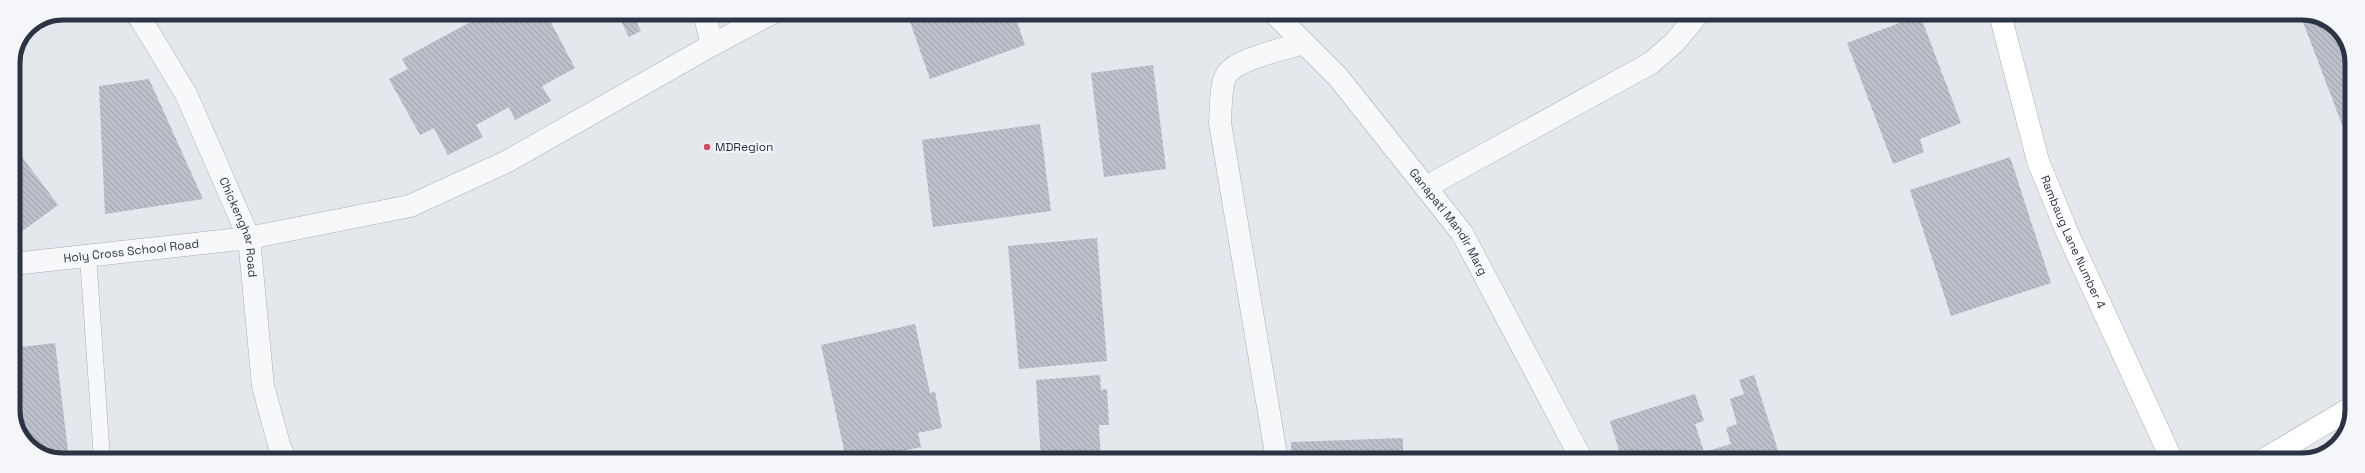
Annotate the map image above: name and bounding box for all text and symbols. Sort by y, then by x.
place label: MDRegion [715,139,773,155]
marker: MDRegion [702,142,712,152]
street label: Ganapati Mandir Marg [1406,165,1491,278]
street label: Rambaug Lane Number 4 [2037,173,2109,312]
street label: Chickenghar Road [215,175,261,278]
street label: Holy Cross School Road [63,236,200,266]

